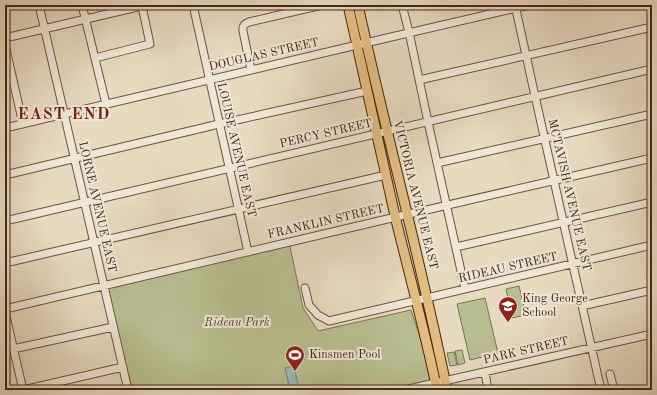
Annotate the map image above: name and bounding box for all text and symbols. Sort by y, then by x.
street label: DOUGLAS STREET [208,36,320,74]
street label: LOUISE AVENUE EAST [215,82,257,218]
district label: EAST END [18,107,110,123]
street label: PERCY STREET [278,117,374,151]
street label: MCTAVISH AVENUE EAST [546,118,592,272]
street label: VICTORIA AVENUE EAST [391,119,439,271]
street label: LORNE AVENUE EAST [76,140,118,274]
street label: FRANKLIN STREET [267,203,385,241]
street label: RIDEAU STREET [457,251,559,285]
place label: King George School [522,293,588,319]
school or university icon: King George School [497,295,519,323]
park label: Rideau Park [203,317,270,329]
street label: PARK STREET [482,335,570,367]
sports icon: Kinsmen Pool [284,344,306,372]
place label: Kinsmen Pool [309,349,381,361]

